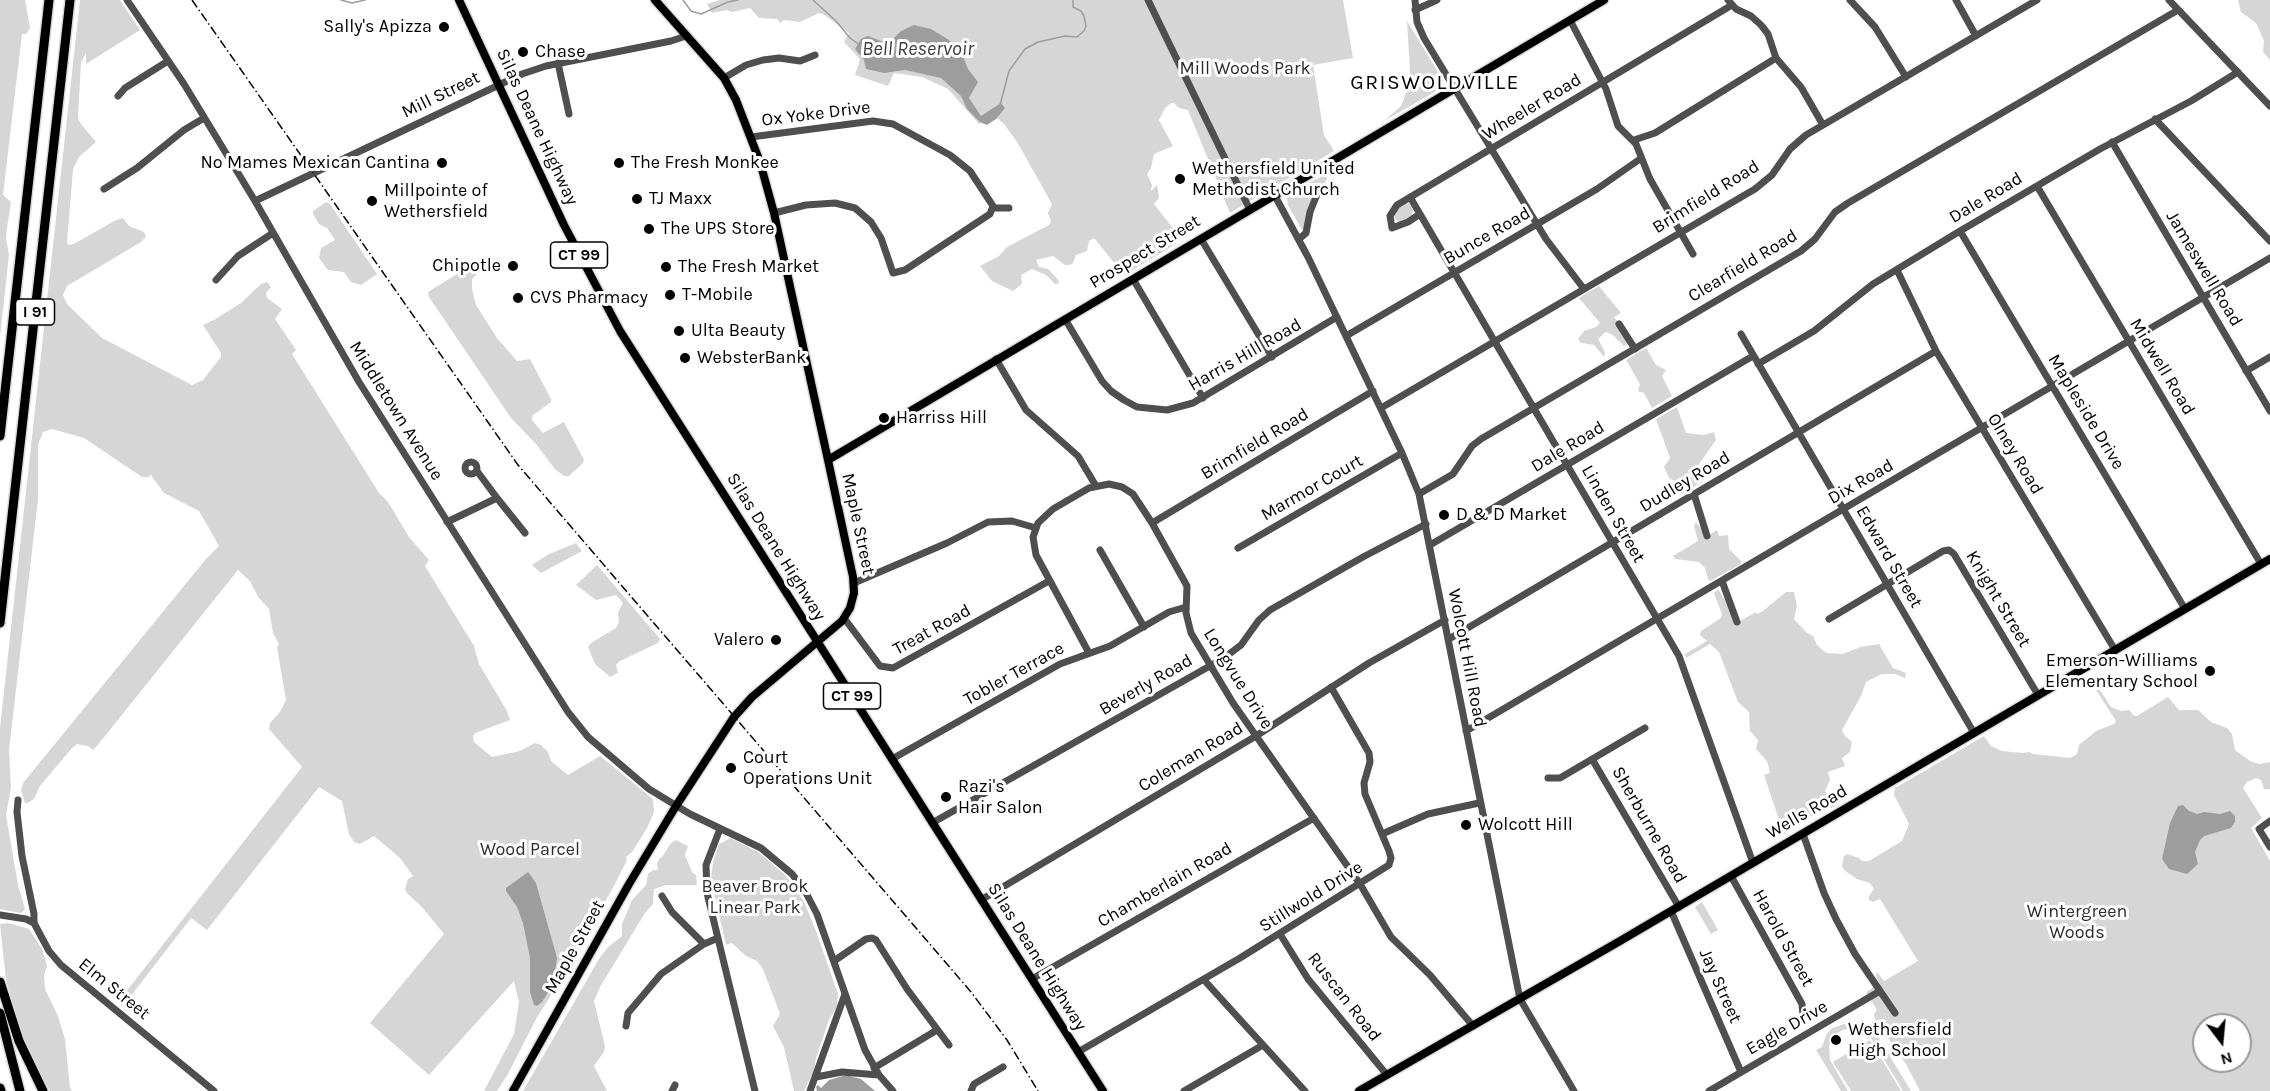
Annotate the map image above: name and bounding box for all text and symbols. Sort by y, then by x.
place label: Sally's Apizza [323,16,432,38]
marker: Sally's Apizza [437,20,451,34]
water label: Bell Reservoir [862,37,974,61]
place label: Chase [535,41,586,63]
street label: Silas Deane Highway [491,45,583,209]
marker: Chase [516,45,530,59]
park label: Mill Woods Park [1179,58,1311,80]
street label: Mill Street [398,67,484,123]
street label: Wheeler Road [1478,69,1586,145]
district label: GRISWOLDVILLE [1350,70,1520,96]
street label: Ox Yoke Drive [760,97,872,131]
place label: No Mames Mexican Cantina [201,152,430,174]
place label: The Fresh Monkee [631,152,779,174]
street label: Brimfield Road [1649,155,1763,239]
marker: No Mames Mexican Cantina [435,156,449,170]
marker: The Fresh Monkee [612,156,626,170]
place label: Wethersfield United Methodist Church [1192,158,1355,201]
street label: Dale Road [1945,168,2027,228]
marker: Wethersfield United Methodist Church [1173,172,1187,186]
place label: Millpointe of Wethersfield [384,180,488,222]
place label: TJ Maxx [649,188,712,210]
marker: TJ Maxx [630,192,644,206]
marker: Millpointe of Wethersfield [365,194,379,208]
street label: Bunce Road [1440,202,1534,270]
street label: Jameswell Road [2161,207,2247,331]
street label: Prospect Street [1086,210,1204,294]
place label: The UPS Store [661,218,774,240]
marker: The UPS Store [642,222,656,236]
street label: Clearfield Road [1684,225,1802,307]
road number: CT 99 [550,242,608,268]
place label: Chipotle [432,255,501,277]
place label: The Fresh Market [678,256,819,278]
marker: Chipotle [506,259,520,273]
marker: The Fresh Market [659,260,673,274]
place label: T-Mobile [682,284,753,306]
place label: CVS Pharmacy [530,287,648,309]
marker: T-Mobile [663,288,677,302]
marker: CVS Pharmacy [511,291,525,305]
road number: I 91 [15,299,54,325]
street label: Harris Hill Road [1185,314,1305,396]
street label: Midwell Road [2125,315,2199,419]
place label: Ulta Beauty [691,320,785,342]
marker: Ulta Beauty [672,324,686,338]
street label: Middletown Avenue [344,337,448,485]
place label: WebsterBank [697,347,807,369]
street label: Mapleside Drive [2043,350,2129,474]
marker: WebsterBank [678,351,692,365]
street label: Brimfield Road [1197,403,1313,485]
place label: Harriss Hill [896,407,987,429]
street label: Olney Road [1982,409,2048,499]
marker: Harriss Hill [877,411,891,425]
street label: Dale Road [1527,417,1609,477]
street label: Dudley Road [1636,447,1734,517]
street label: Marmor Court [1257,450,1367,526]
street label: Dix Road [1824,455,1898,509]
street label: Linden Street [1576,461,1650,567]
street label: Silas Deane Highway [722,469,830,625]
street label: Maple Street [837,471,879,577]
street label: Edward Street [1851,502,1927,612]
place label: D & D Market [1456,504,1567,526]
marker: D & D Market [1437,508,1451,522]
street label: Knight Street [1961,547,2035,651]
street label: Wolcott Hill Road [1443,587,1491,729]
street label: Treat Road [889,600,975,660]
street label: Longvue Drive [1198,625,1278,733]
place label: Valero [714,629,764,651]
marker: Valero [769,633,783,647]
street label: Tobler Terrace [960,638,1068,710]
street label: Beverly Road [1095,650,1197,720]
place label: Emerson-Williams Elementary School [2045,650,2198,692]
marker: Emerson-Williams Elementary School [2203,664,2217,678]
road number: CT 99 [824,683,880,709]
street label: Coleman Road [1135,717,1247,797]
place label: Court Operations Unit [743,747,872,789]
marker: Court Operations Unit [724,761,738,775]
street label: Sherburne Road [1607,763,1691,887]
place label: Razi's Hair Salon [958,776,1043,818]
street label: Wells Road [1763,780,1851,844]
marker: Razi's Hair Salon [939,790,953,804]
place label: Wolcott Hill [1478,814,1573,836]
marker: Wolcott Hill [1459,818,1473,832]
street label: Chamberlain Road [1094,838,1236,932]
park label: Wood Parcel [480,839,580,861]
street label: Stillwold Drive [1255,857,1367,937]
park label: Beaver Brook Linear Park [702,876,808,918]
street label: Silas Deane Highway [983,879,1091,1035]
street label: Harold Street [1747,886,1819,990]
street label: Maple Street [540,896,610,998]
park label: Wintergreen Woods [2027,901,2127,944]
street label: Jay Street [1694,945,1746,1027]
street label: Ruscan Road [1303,948,1385,1046]
street label: Elm Street [74,954,154,1024]
street label: Eagle Drive [1742,996,1832,1060]
north arrow [2192,1013,2252,1073]
place label: Wethersfield High School [1848,1019,1952,1062]
marker: Wethersfield High School [1829,1033,1843,1047]
text: N [2218,1048,2235,1070]

